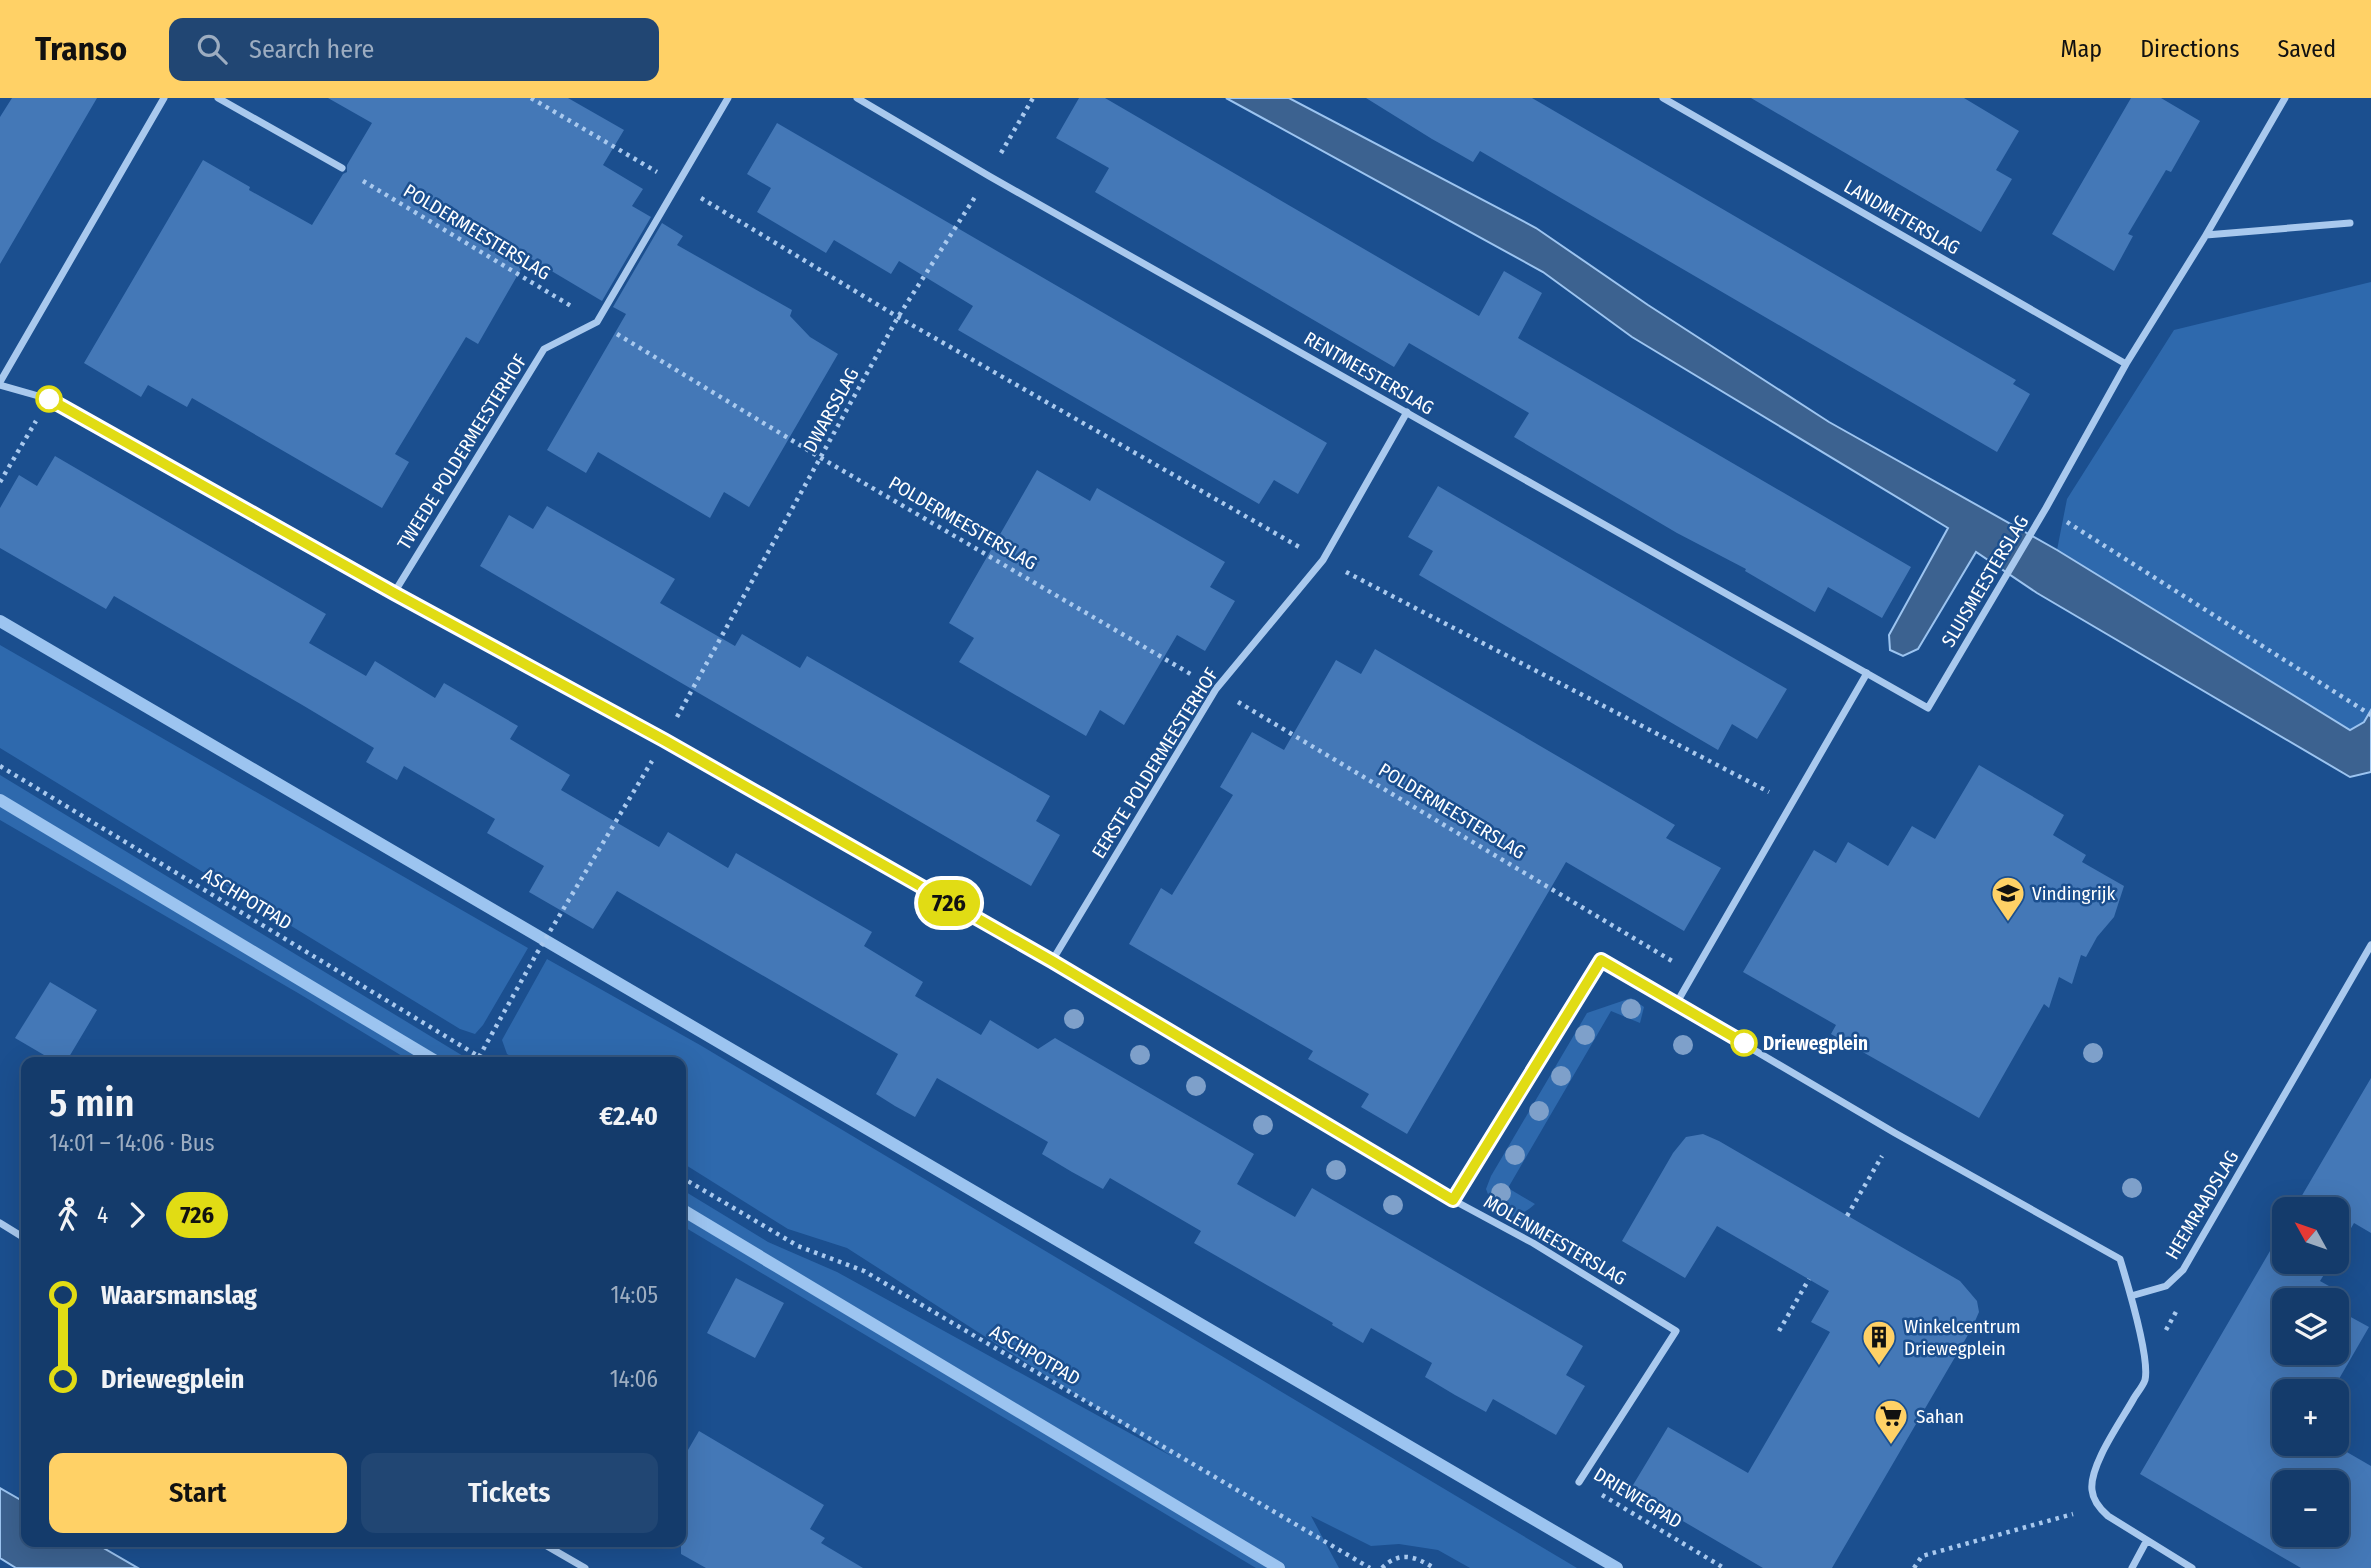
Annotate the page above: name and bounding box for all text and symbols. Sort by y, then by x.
search box [169,18,659,81]
text: Transo [35,29,127,69]
icon: search [193,30,231,68]
text: Search here [249,34,374,65]
text: Map [2061,35,2102,63]
text: Directions [2140,35,2239,63]
text: Saved [2277,35,2336,63]
street label: LANDMETERSLAG [1840,175,1964,259]
street label: POLDERMEESTERSLAG [399,179,555,285]
street label: RENTMEESTERSLAG [1300,327,1438,419]
street label: TWEEDE POLDERMEESTERHOF [392,350,532,554]
street label: DWARSSLAG [798,364,864,456]
unlabelled marker [36,386,62,412]
street label: POLDERMEESTERSLAG [885,471,1041,575]
street label: SLUISMEESTERSLAG [1937,511,2033,651]
street label: EERSTE POLDERMEESTERHOF [1087,664,1223,862]
street label: POLDERMEESTERSLAG [1374,758,1530,864]
street label: ASCHPOTPAD [198,863,296,935]
school or university icon: Vindingrijk [1989,874,2027,923]
line badge: 726 [909,880,989,926]
place label: Vindingrijk [2032,882,2116,905]
text: 726 [932,889,966,917]
marker: Driewegplein [1731,1030,1757,1056]
place label: Driewegplein [1763,1032,1868,1055]
text: 5 min [49,1080,134,1126]
text: €2.40 [599,1101,658,1132]
text: 14:01 – 14:06 · Bus [49,1129,215,1157]
street label: HEEMRAADSLAG [2161,1146,2243,1264]
street label: MOLENMEESTERSLAG [1480,1190,1630,1290]
icon: walk [49,1196,87,1234]
icon: forward [118,1196,156,1234]
north arrow [2272,1197,2348,1274]
map controls [2272,1197,2349,1547]
text: 4 [97,1201,108,1229]
text: 726 [180,1201,214,1229]
text: Waarsmanslag [101,1280,257,1311]
text: 14:05 [610,1281,658,1309]
button: layers [2272,1288,2349,1365]
place label: Winkelcentrum Driewegplein [1904,1315,2021,1360]
building icon: Winkelcentrum Driewegplein [1860,1318,1898,1367]
street label: ASCHPOTPAD [986,1320,1084,1390]
text: Driewegplein [101,1364,245,1395]
text: 14:06 [610,1365,658,1393]
button: + [2272,1379,2349,1456]
supermarket icon: Sahan [1872,1397,1910,1446]
place label: Sahan [1916,1405,1964,1428]
button: Start [49,1453,347,1533]
button: Tickets [361,1453,658,1533]
street label: DRIEWEGPAD [1590,1463,1686,1533]
button: − [2272,1470,2349,1547]

